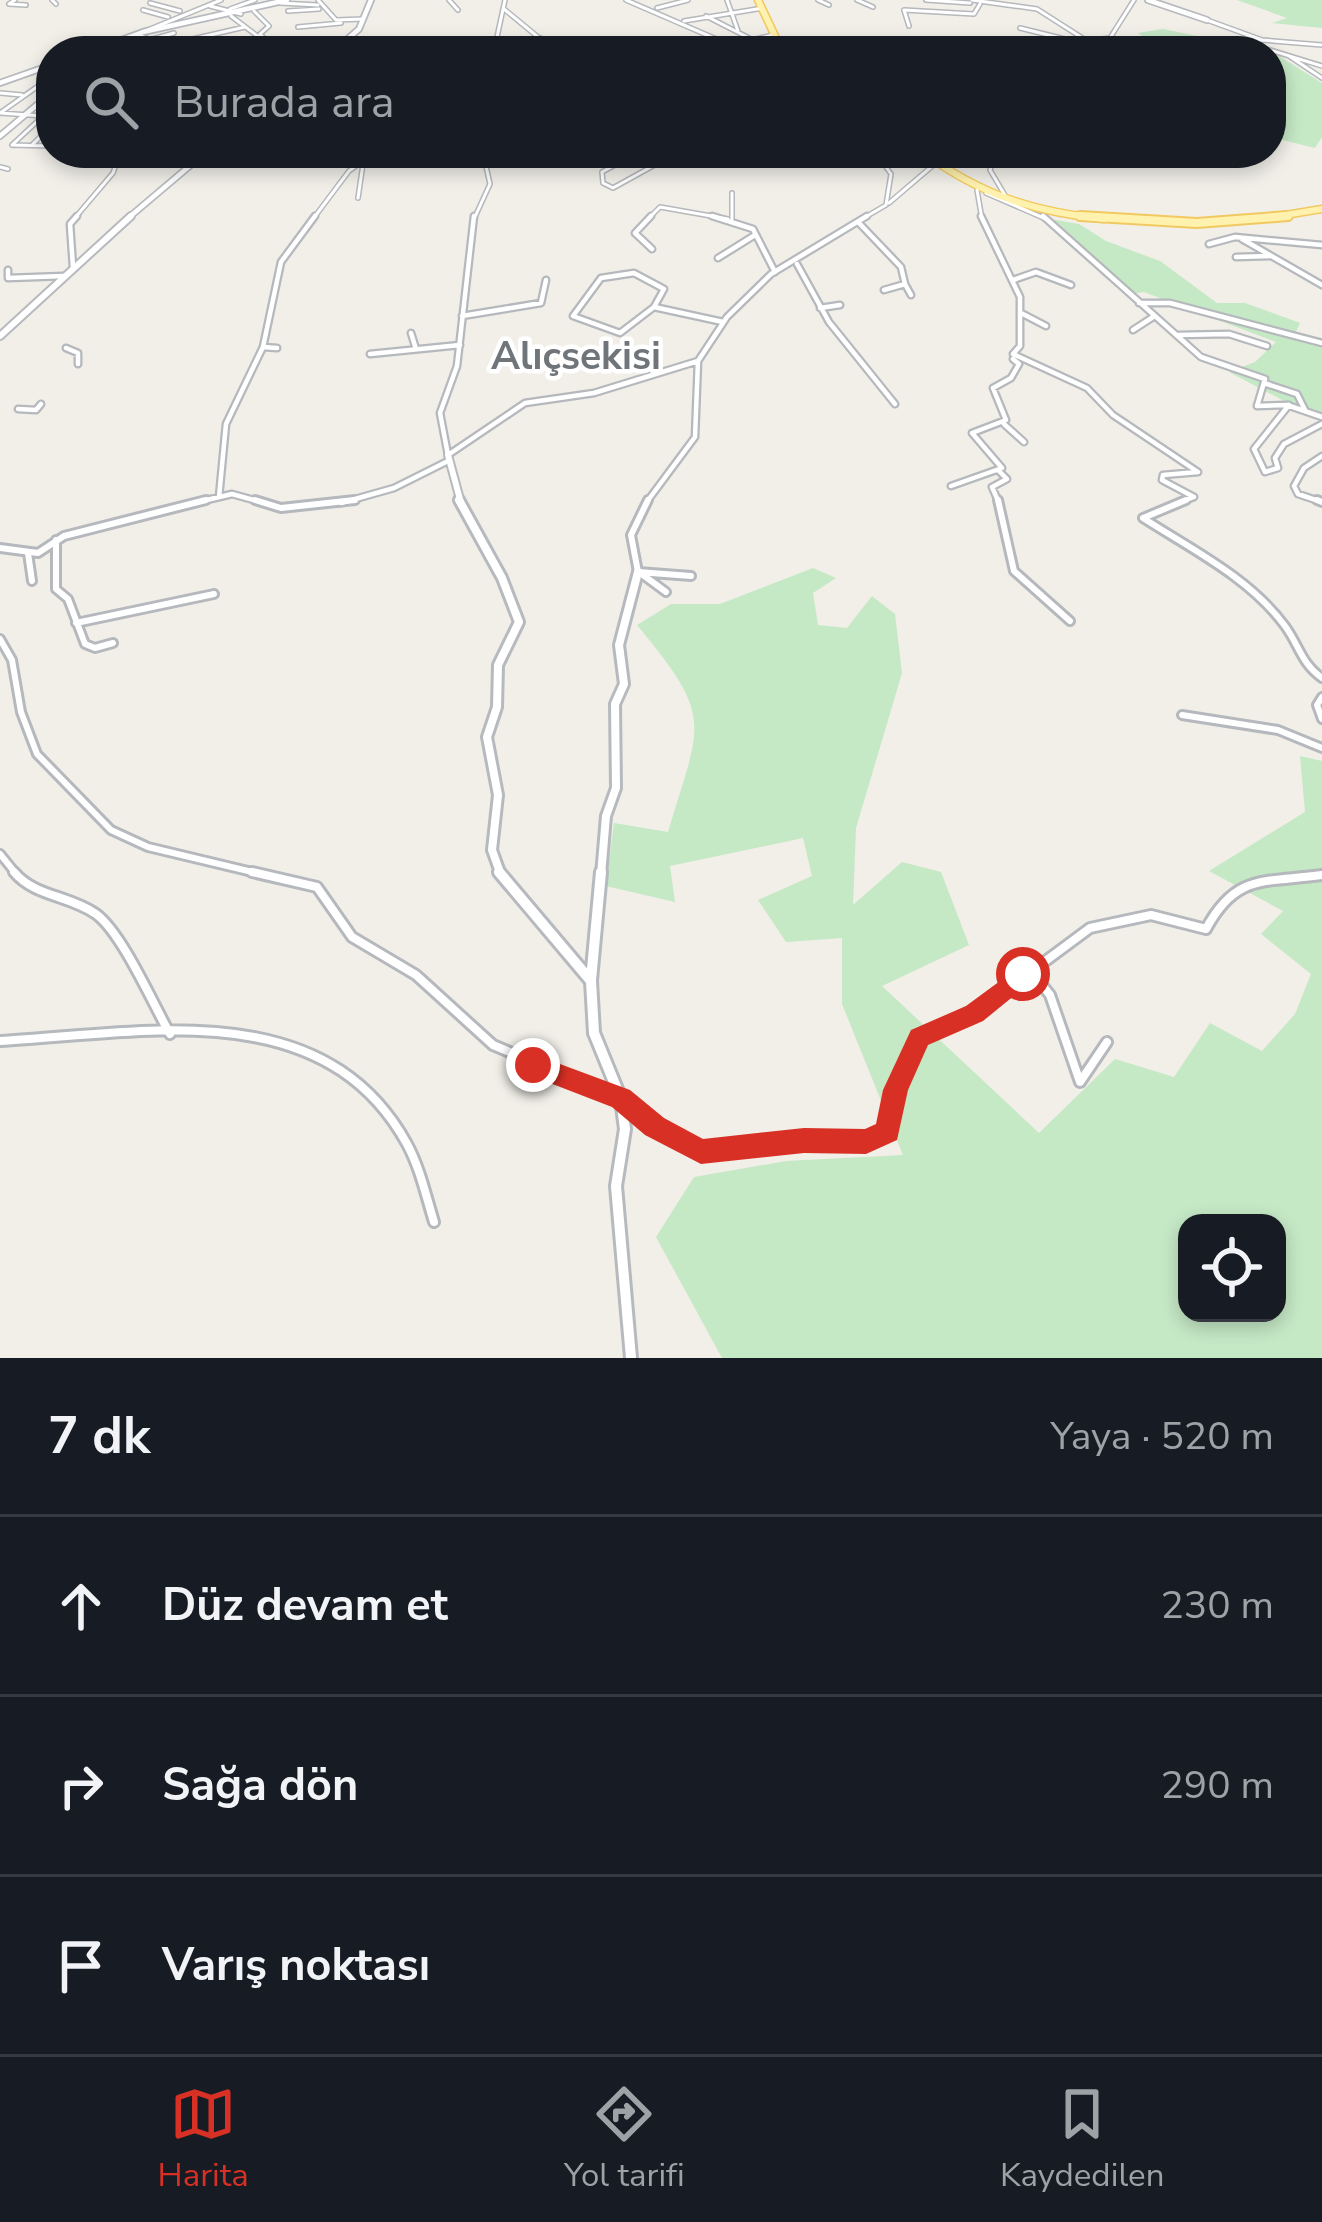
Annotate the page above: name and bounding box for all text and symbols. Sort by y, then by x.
search box [36,36,1286,168]
icon: search [78,69,144,135]
text: Burada ara [174,72,395,133]
district label: Alıçsekisi [491,330,661,383]
route start [996,947,1050,1001]
route end [506,1038,560,1092]
map controls [1178,1214,1286,1322]
button: locate [1178,1214,1286,1322]
text: 7 dk [48,1401,150,1471]
text: Yaya · 520 m [1050,1410,1274,1463]
icon: ahead [48,1573,114,1639]
text: Düz devam et [162,1575,448,1636]
text: 230 m [1160,1579,1274,1632]
icon: right [48,1753,114,1819]
text: Sağa dön [162,1755,358,1816]
text: 290 m [1160,1759,1274,1812]
icon: arrive [48,1933,114,1999]
text: Varış noktası [162,1935,430,1996]
tab: Harita [158,2081,249,2198]
tab: Yol tarifi [564,2081,685,2198]
tab: Kaydedilen [1000,2081,1164,2198]

